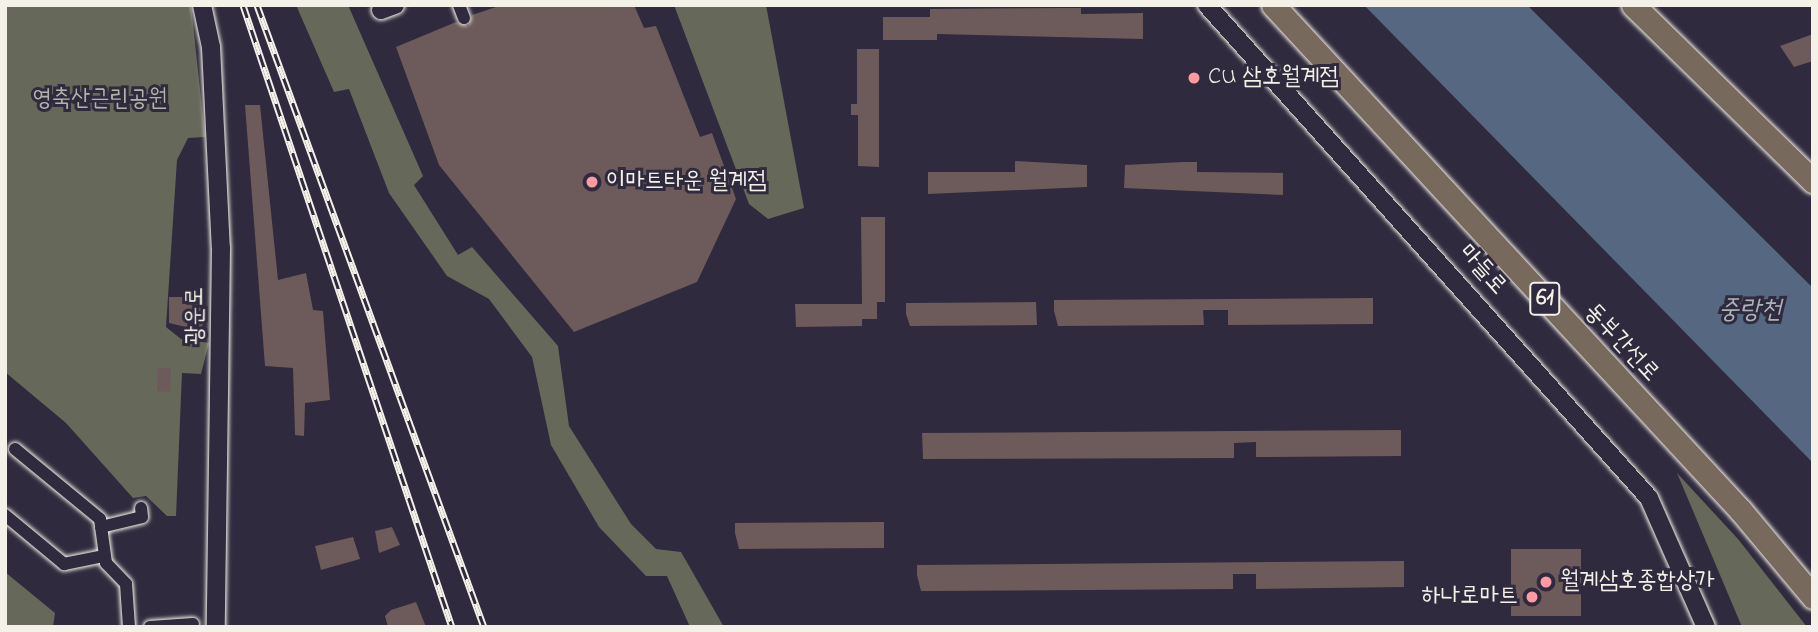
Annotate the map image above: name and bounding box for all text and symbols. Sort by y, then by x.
place label: CU 삼호월계점 [1208,64,1339,92]
marker: CU 삼호월계점 [1186,70,1202,86]
park label: 영축산근린공원 [32,86,168,114]
place label: 이마트타운 월계점 [606,168,766,196]
marker: 이마트타운 월계점 [584,174,600,190]
street label: 마들로 [1452,239,1512,301]
road number: 61 [1529,280,1561,318]
street label: 광운로 [182,287,210,345]
water label: 중랑천 [1719,296,1781,328]
street label: 동부간선로 [1578,298,1664,388]
place label: 월계삼호종합상가 [1560,568,1714,596]
marker: 월계삼호종합상가 [1538,574,1554,590]
place label: 하나로마트 [1421,583,1518,611]
marker: 하나로마트 [1524,589,1540,605]

